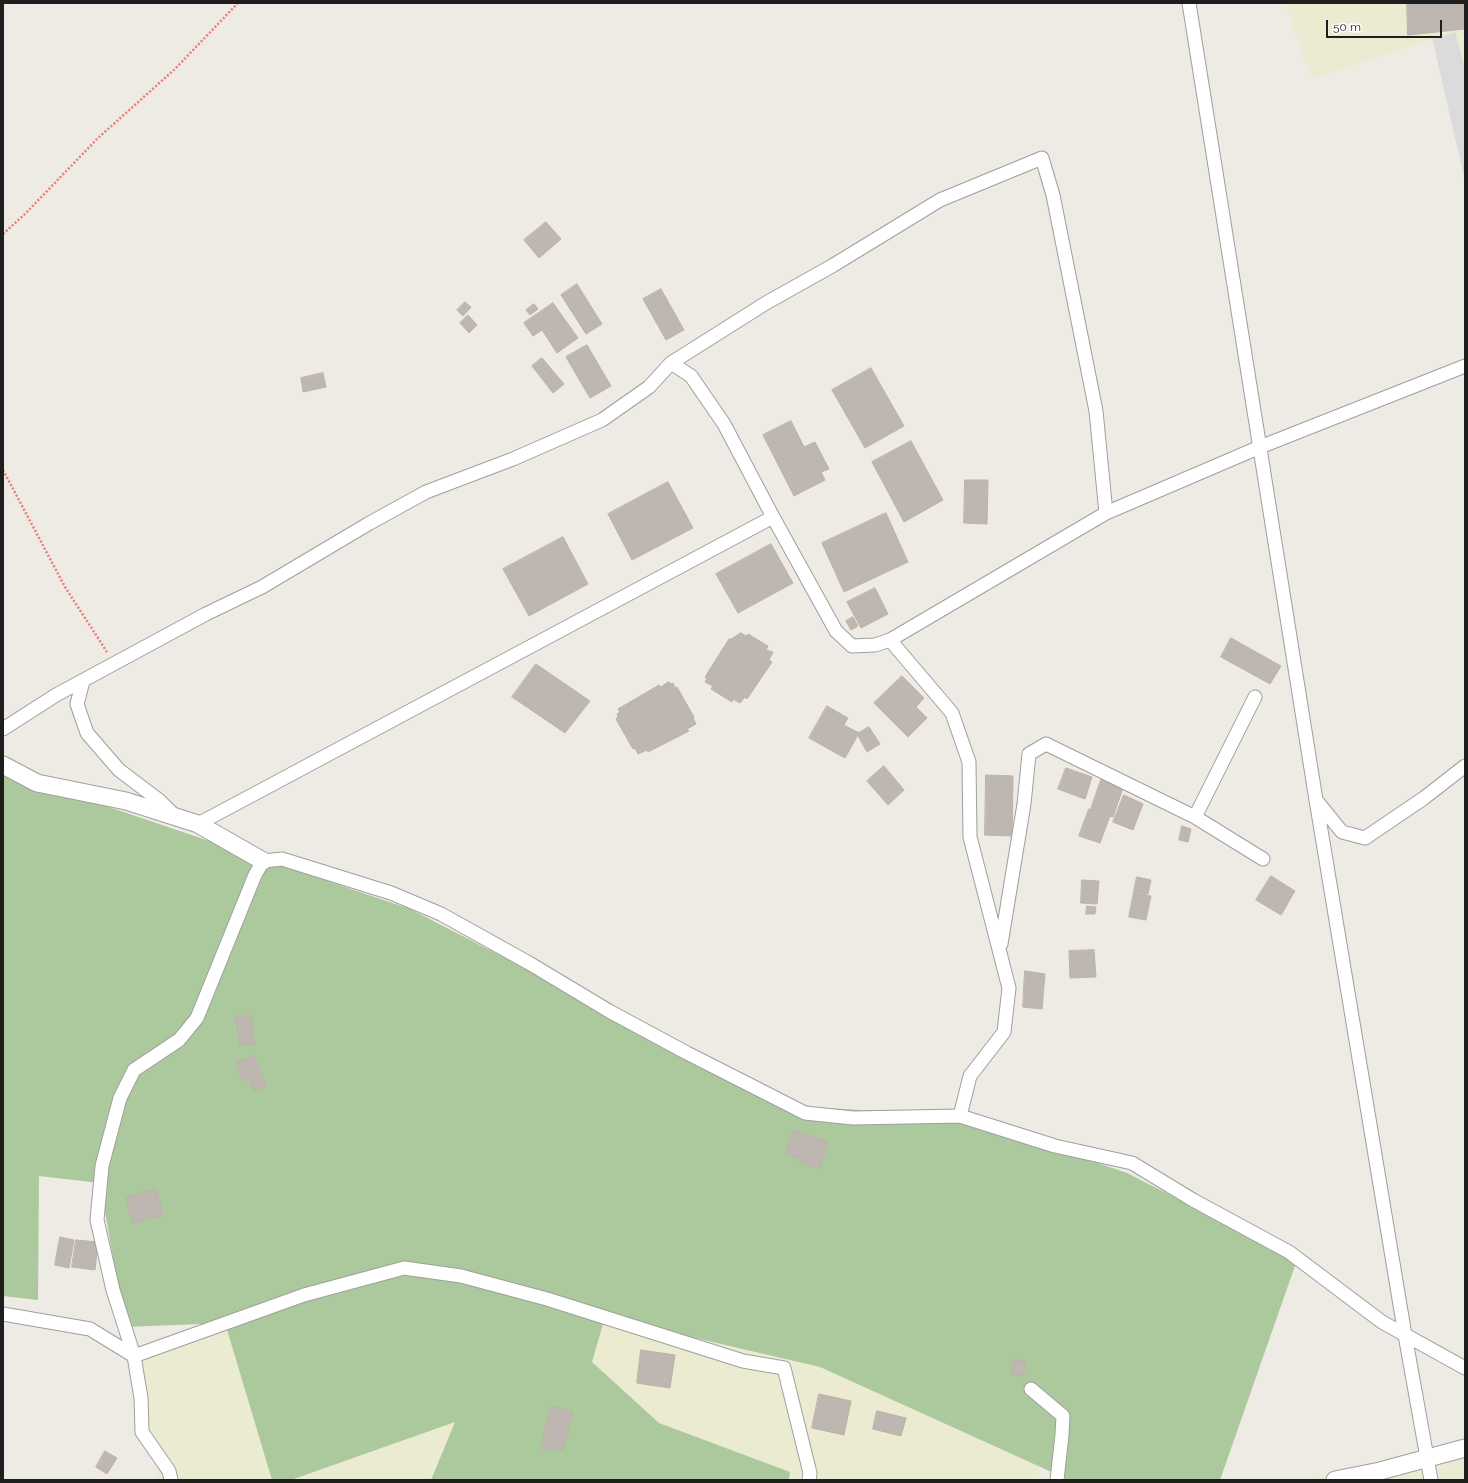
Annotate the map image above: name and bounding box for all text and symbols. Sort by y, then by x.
scale bar [1328,12,1444,38]
text: 50 m [1333,20,1361,34]

